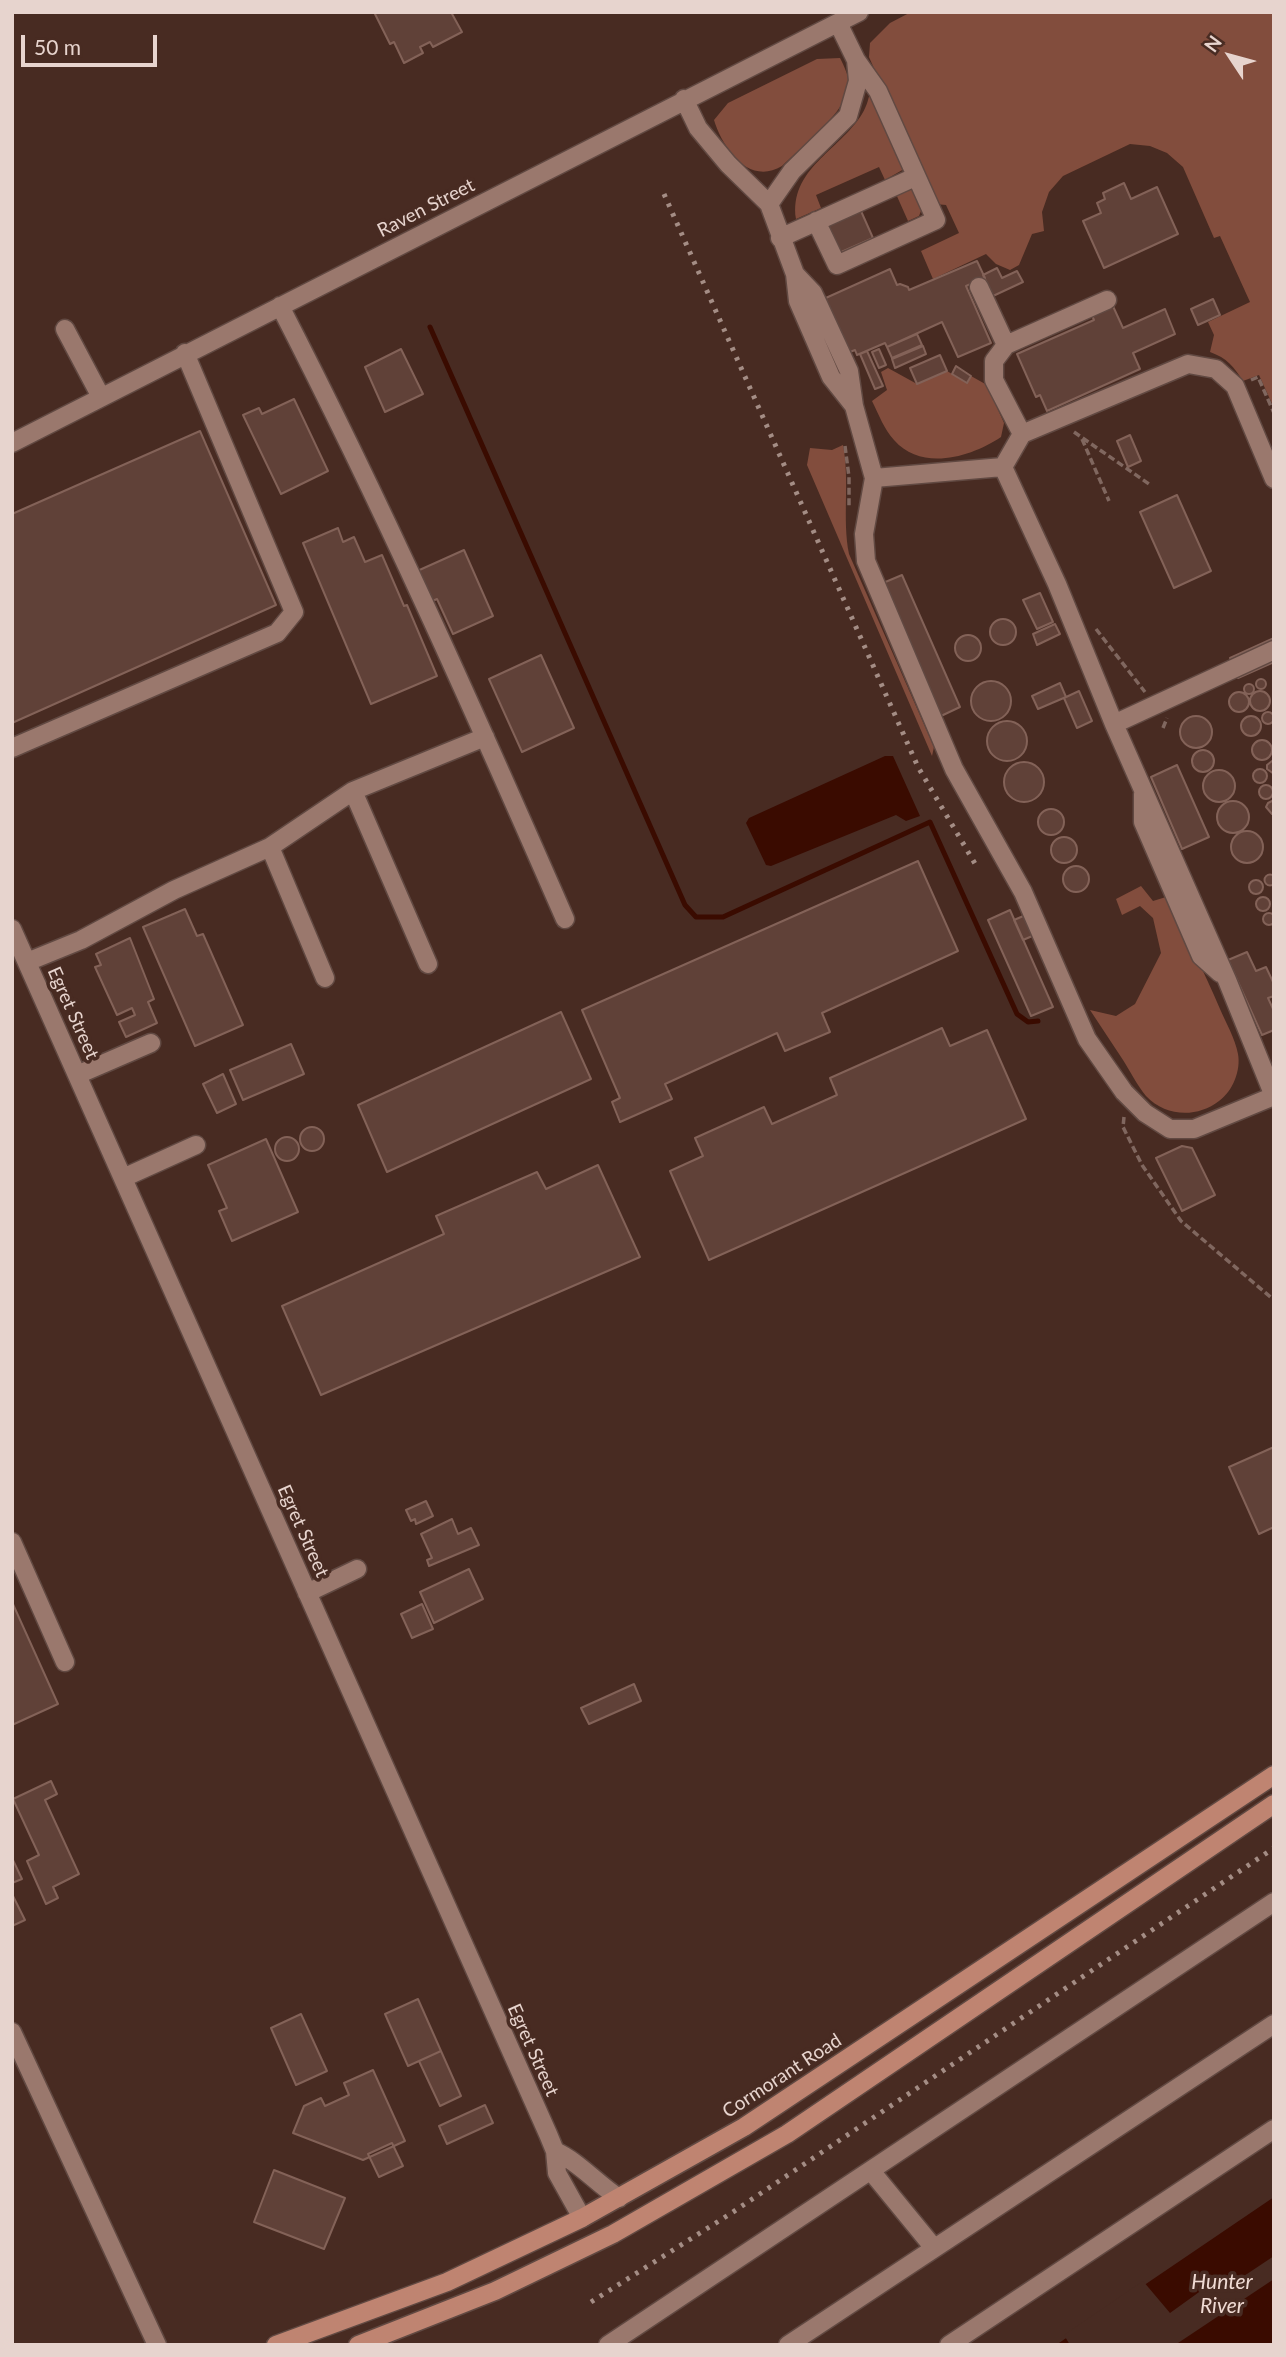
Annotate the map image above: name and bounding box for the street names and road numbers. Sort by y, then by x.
street label: Raven Street [374,174,478,242]
street label: Egret Street [42,963,104,1063]
street label: Egret Street [272,1481,334,1581]
street label: Egret Street [502,2000,564,2100]
street label: Cormorant Road [718,2029,846,2123]

